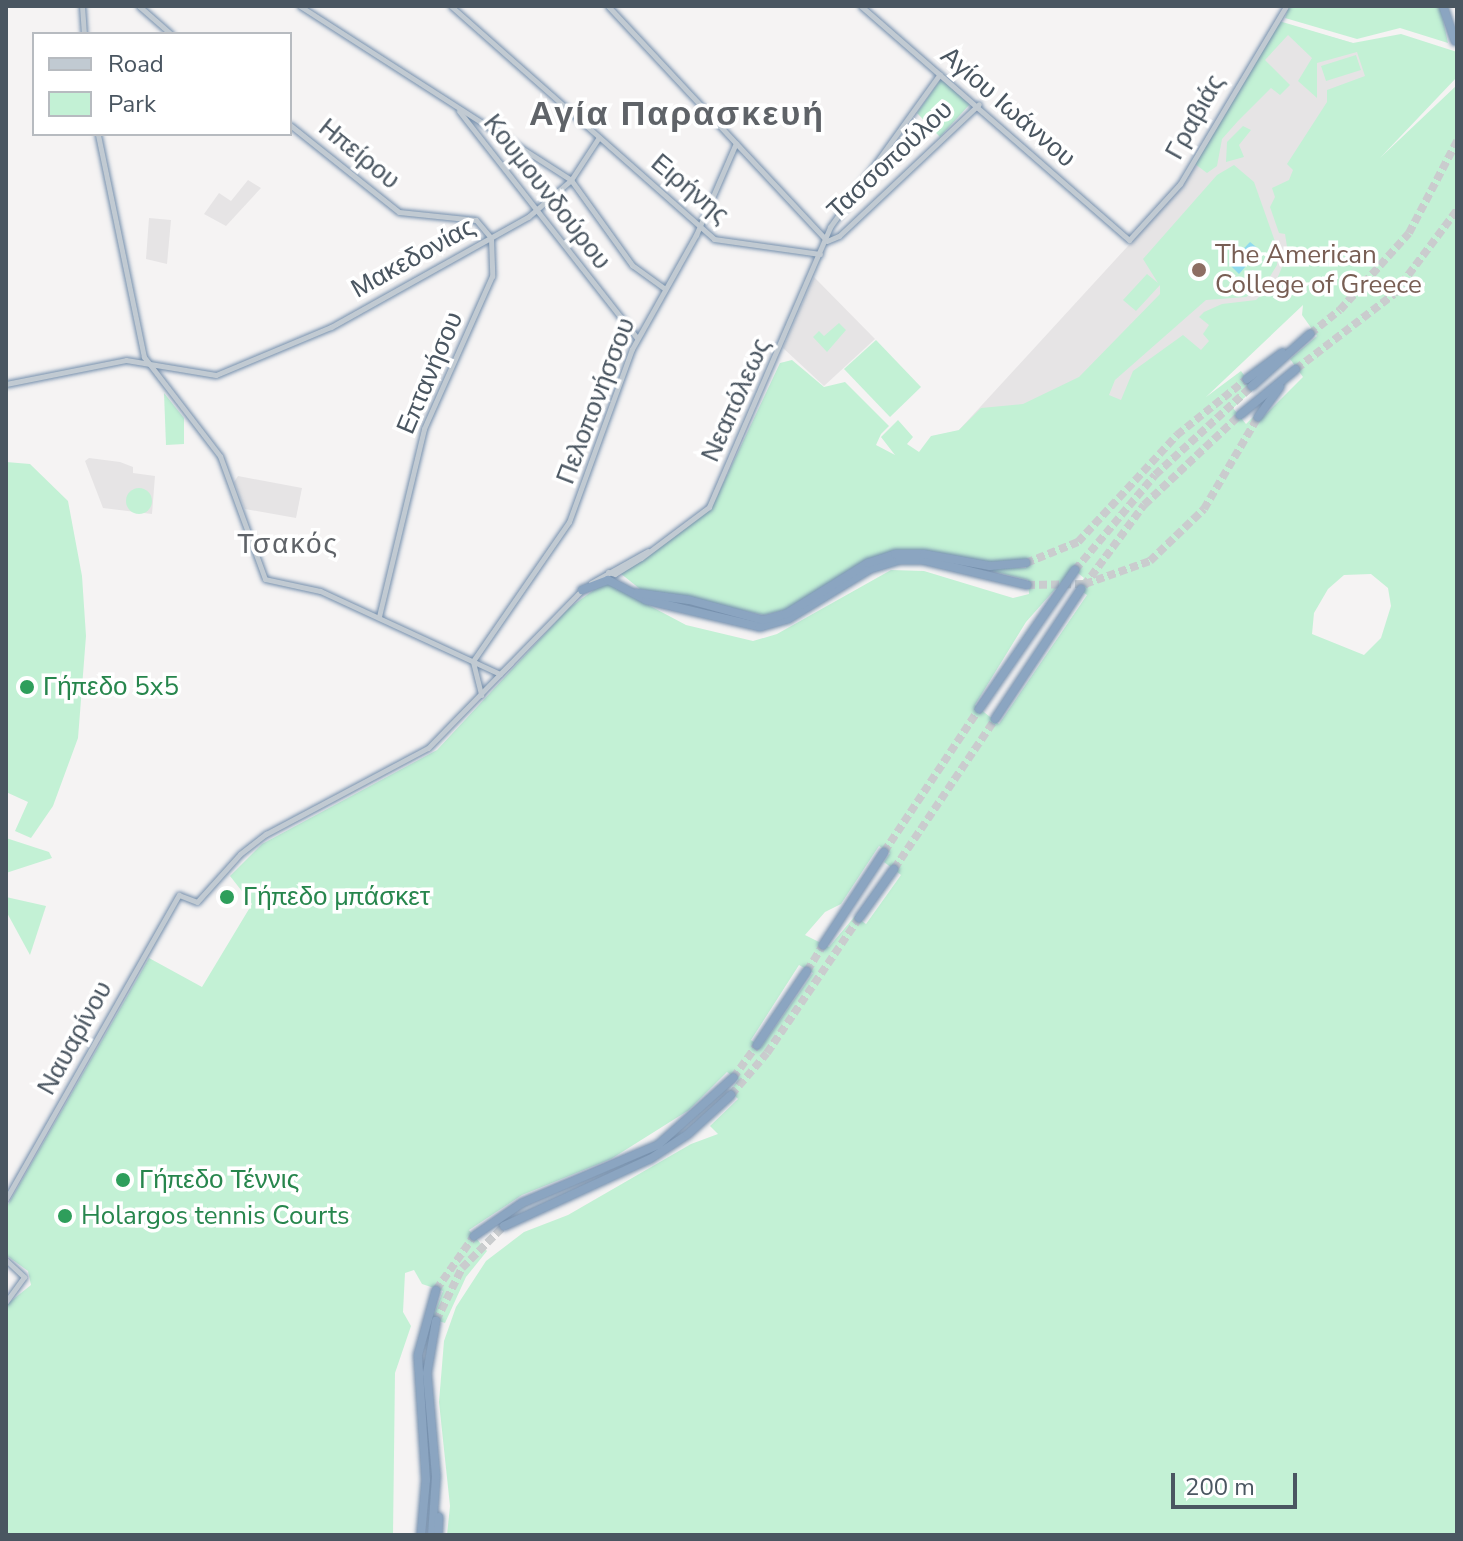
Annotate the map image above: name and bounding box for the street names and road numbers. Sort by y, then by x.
street label: Αγίου Ιωάννου [934,40,1082,174]
street label: Γραβιάς [1159,69,1231,165]
street label: Τασσοπούλου [821,94,959,226]
street label: Κουμουνδούρου [477,108,617,276]
street label: Ηπείρου [312,112,406,196]
street label: Ειρήνης [645,147,735,231]
street label: Μακεδονίας [346,211,480,305]
street label: Επτανήσου [390,307,470,439]
street label: Πελοπονήσσου [550,314,642,488]
street label: Νεαπόλεως [695,333,777,467]
street label: Ναυαρίνου [31,976,119,1100]

